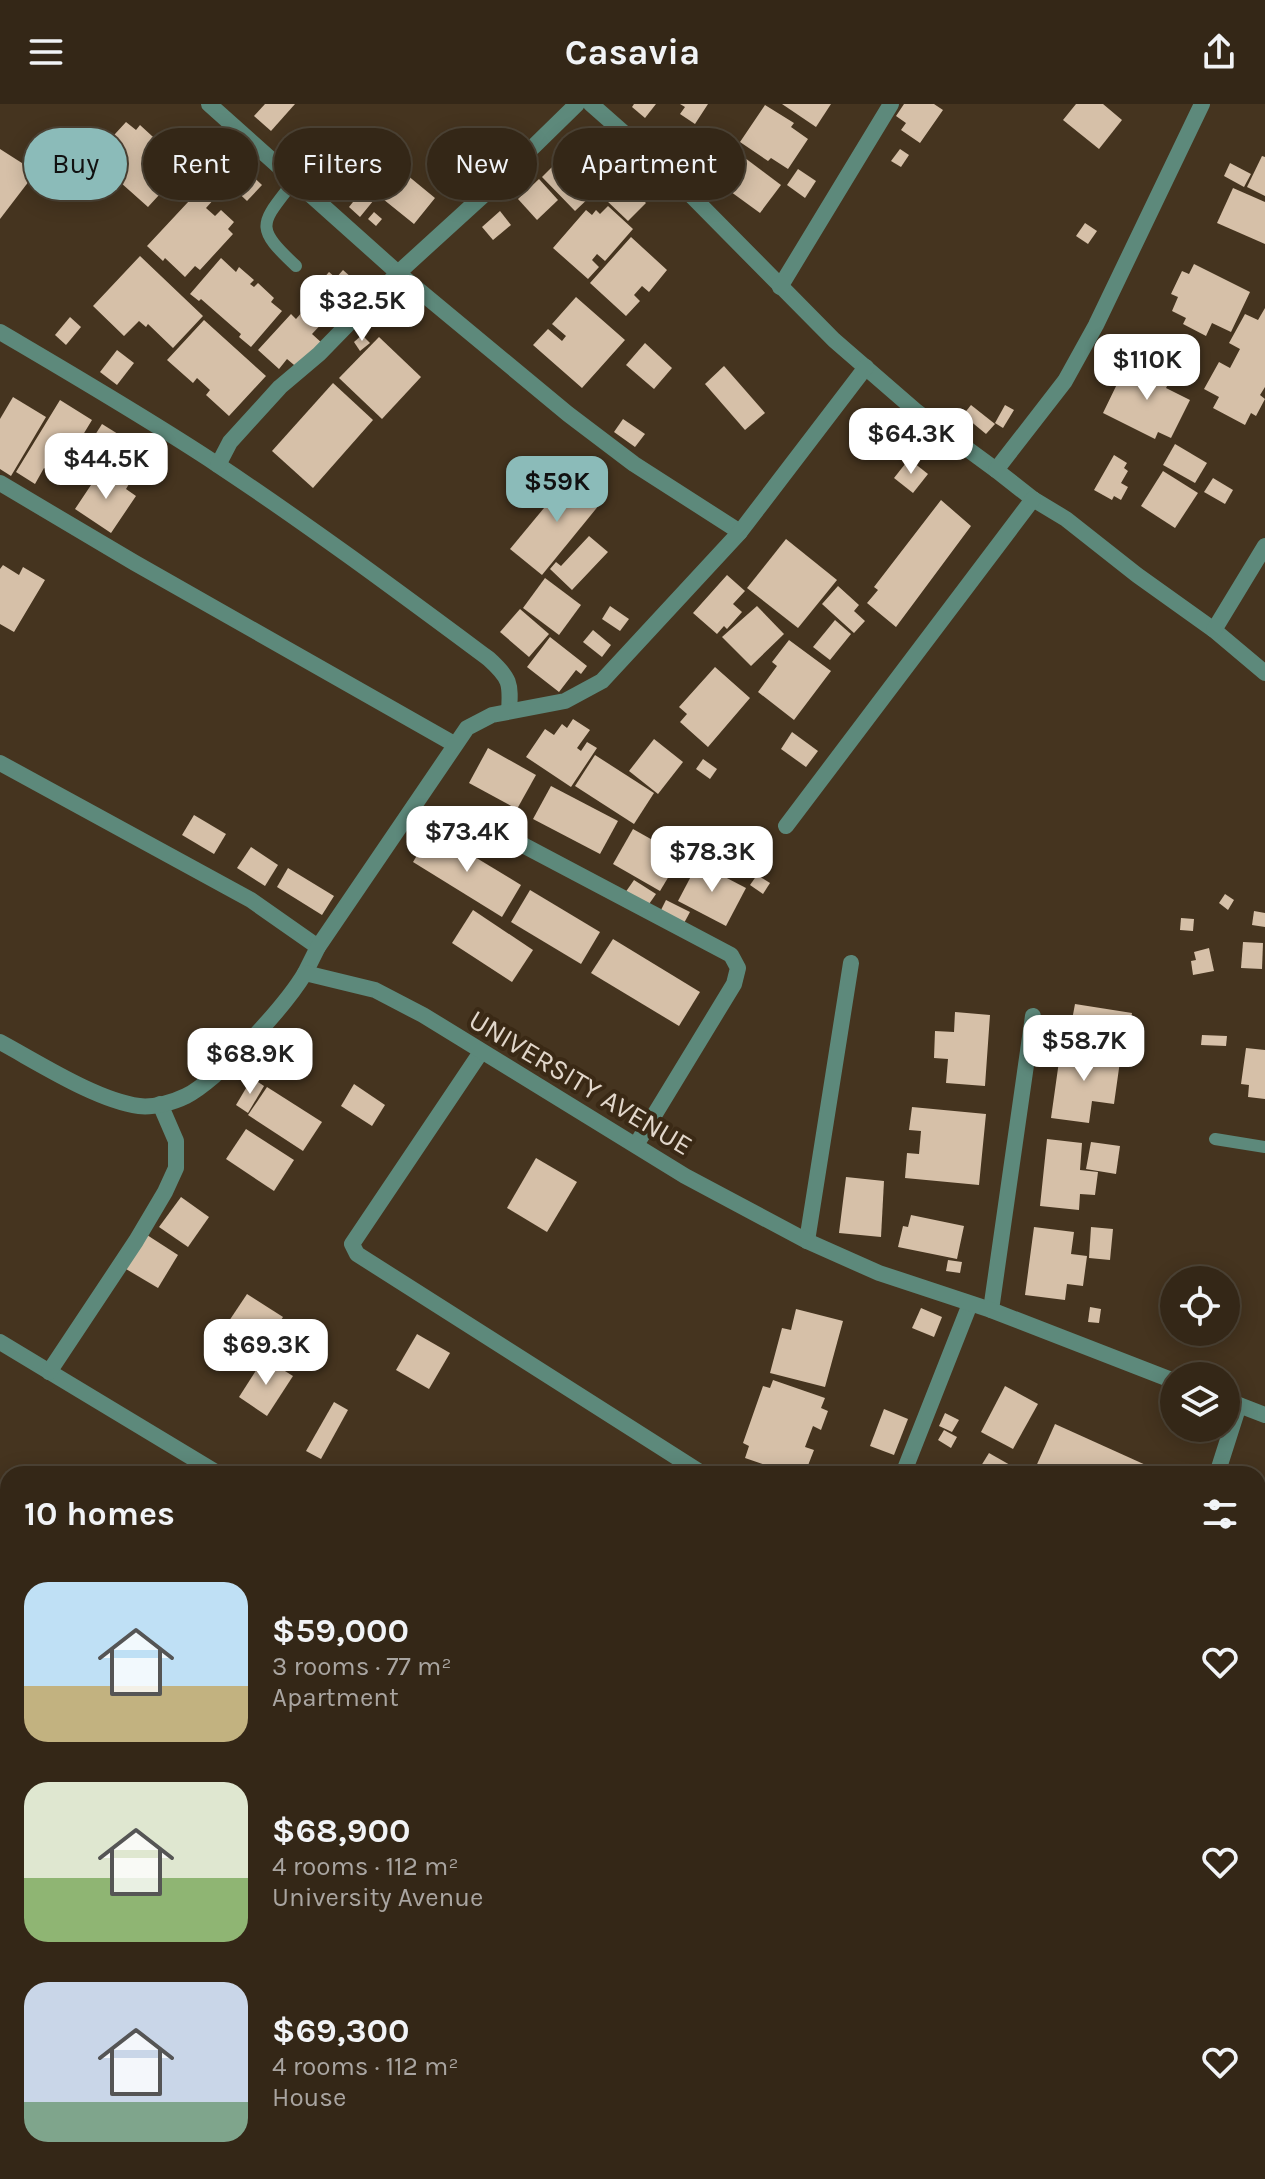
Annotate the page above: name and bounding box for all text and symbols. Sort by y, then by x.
icon: menu [24,30,68,74]
icon: share [1197,30,1241,74]
text: Casavia [565,31,700,73]
chip: Buy [24,128,127,200]
chip: Rent [143,128,258,200]
chip: Filters [274,128,411,200]
chip: New [427,128,537,200]
chip: Apartment [553,128,745,200]
pin: $32.5K [297,275,427,343]
text: $32.5K [318,285,406,316]
pin: $110K [1091,334,1203,402]
text: $110K [1112,344,1182,375]
pin: $64.3K [846,408,976,476]
text: $64.3K [867,418,955,449]
pin: $44.5K [41,433,171,501]
text: $44.5K [63,443,149,474]
pin: $59K [510,456,604,524]
text: $59K [524,466,590,497]
pin: $73.4K [402,806,532,874]
text: $73.4K [424,816,510,847]
pin: $78.3K [647,826,777,894]
text: $78.3K [669,836,755,867]
street label: UNIVERSITY AVENUE [463,1003,698,1162]
pin: $58.7K [1019,1015,1149,1083]
text: $58.7K [1041,1025,1127,1056]
pin: $68.9K [185,1028,315,1096]
text: $68.9K [206,1038,294,1069]
map controls [1160,1266,1240,1442]
button: locate [1160,1266,1240,1346]
pin: $69.3K [201,1319,331,1387]
text: $69.3K [222,1329,310,1360]
button: layers [1160,1362,1240,1442]
icon: filters [1198,1492,1242,1536]
text: 10 homes [24,1494,175,1534]
text: $59,000 [272,1611,409,1651]
icon: home [88,1614,184,1710]
icon: heart [1198,1640,1242,1684]
text: 3 rooms · 77 m² [272,1651,452,1682]
text: Apartment [272,1682,399,1713]
text: $68,900 [272,1811,410,1851]
icon: home [88,1814,184,1910]
icon: heart [1198,1840,1242,1884]
text: 4 rooms · 112 m² [272,1851,459,1882]
text: University Avenue [272,1882,483,1913]
text: $69,300 [272,2011,410,2051]
icon: home [88,2014,184,2110]
icon: heart [1198,2040,1242,2084]
text: 4 rooms · 112 m² [272,2051,459,2082]
text: House [272,2082,346,2113]

